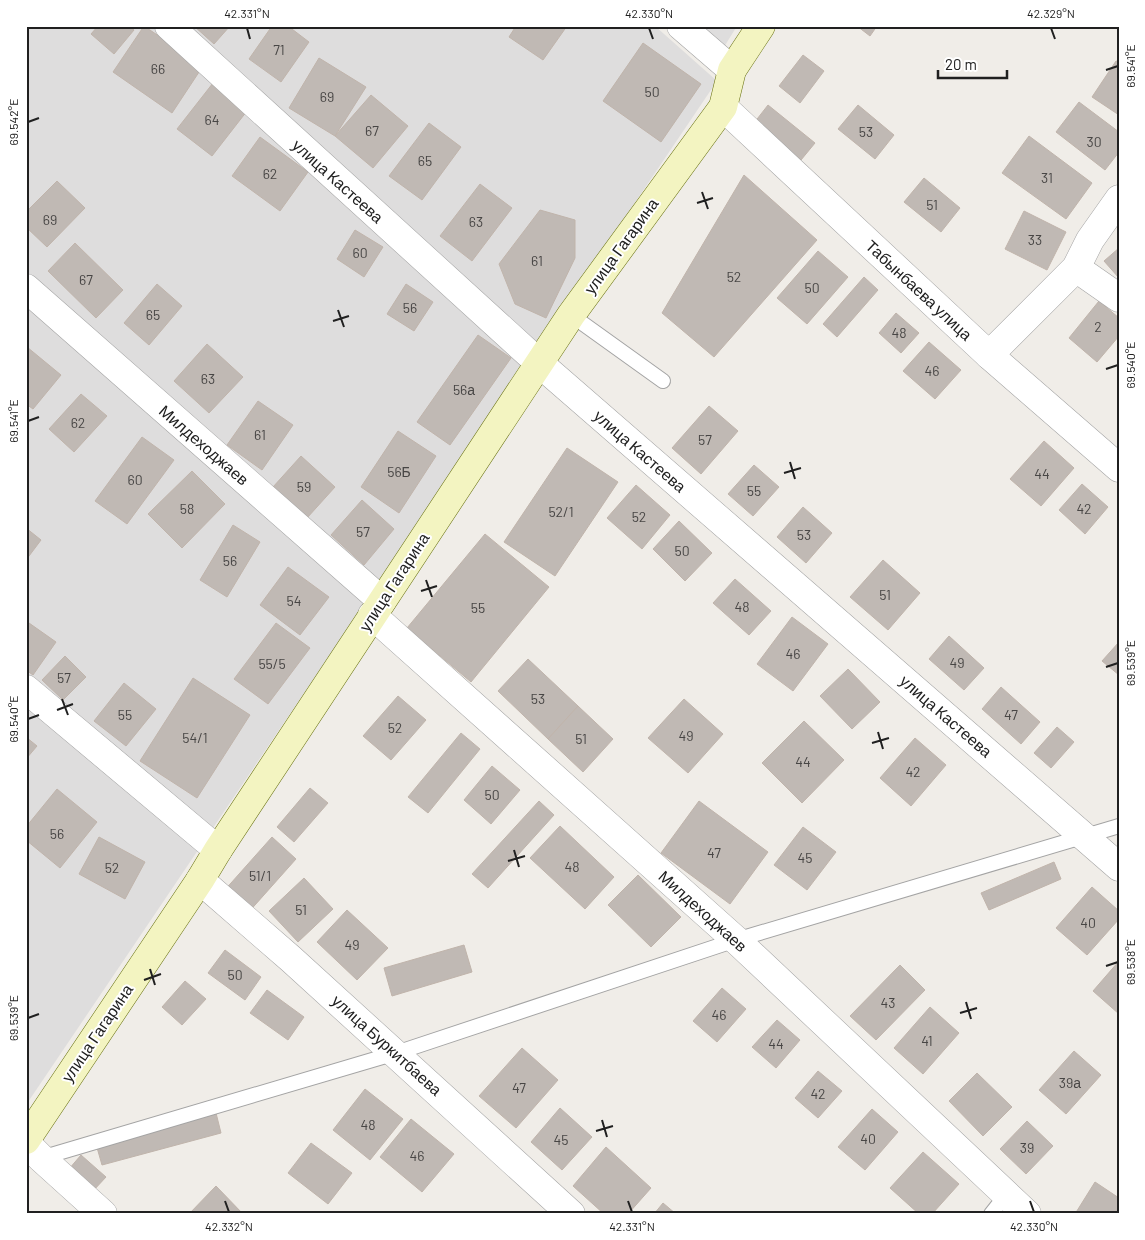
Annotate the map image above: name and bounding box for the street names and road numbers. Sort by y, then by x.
street label: улица Кастеева [289,135,388,226]
street label: улица Гагарина [579,194,662,297]
street label: Табынбаева улица [862,235,977,344]
street label: Милдеходжаев [156,401,253,489]
street label: улица Кастеева [590,406,690,496]
street label: улица Гагарина [355,529,433,635]
street label: улица Кастеева [896,671,996,761]
street label: Милдеходжаев [655,866,751,955]
street label: улица Гагарина [57,980,136,1085]
street label: улица Буркитбаева [329,990,446,1099]

